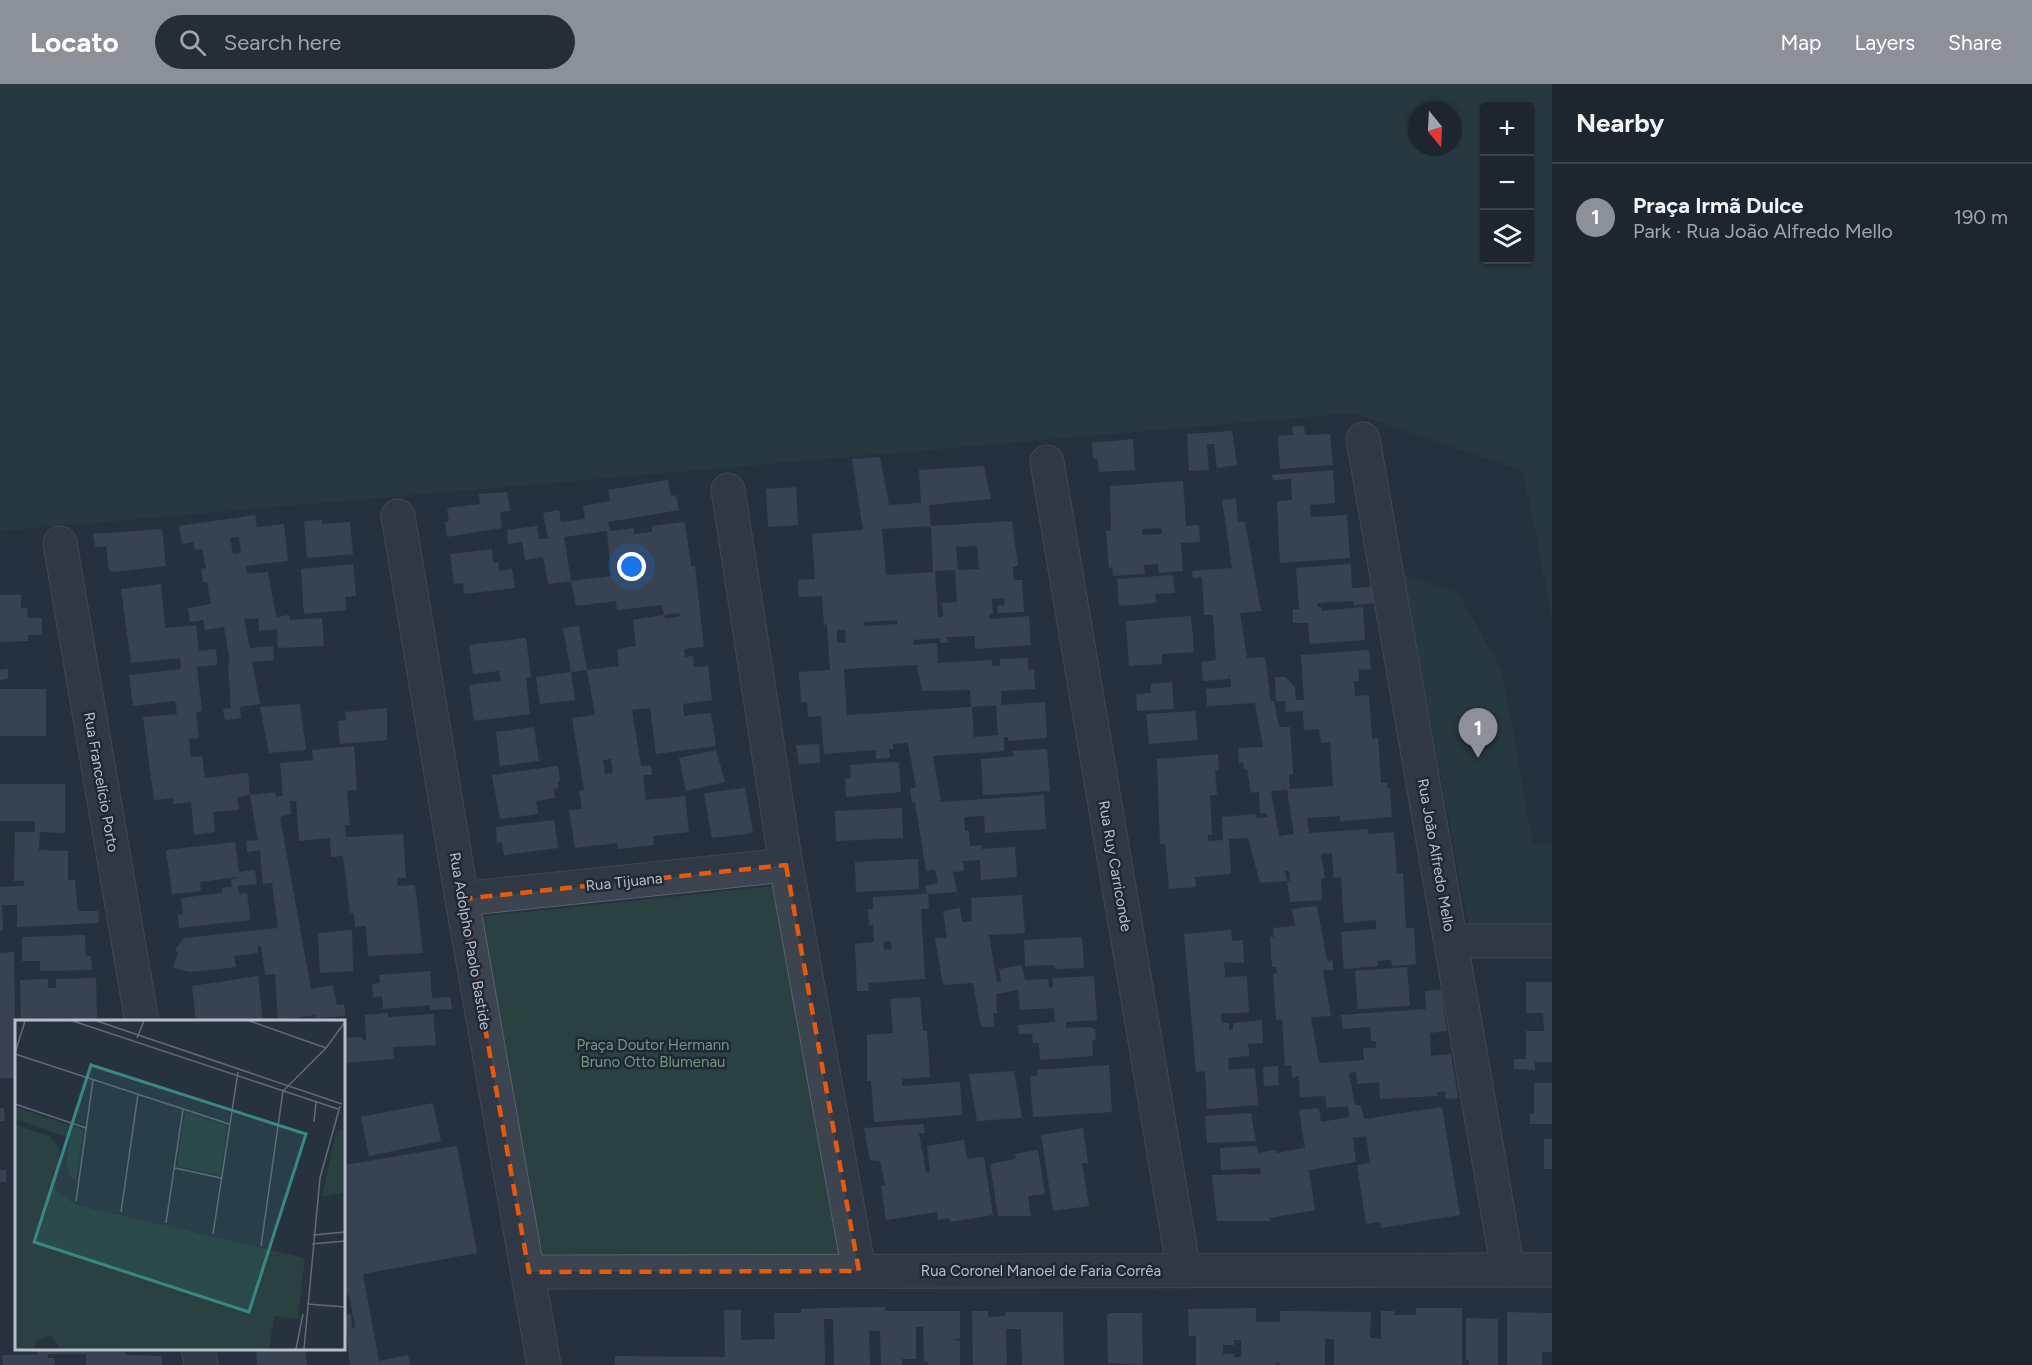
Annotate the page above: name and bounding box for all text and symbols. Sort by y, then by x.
search box [155,15,575,69]
text: Locato [30,25,119,59]
icon: search [176,26,209,59]
text: Search here [224,29,341,56]
text: Map [1781,30,1821,55]
text: Layers [1854,30,1915,55]
text: Share [1948,30,2002,55]
north arrow [1408,102,1462,156]
map controls [1480,102,1534,264]
button: + [1480,102,1534,156]
text: Nearby [1576,107,1664,139]
button: − [1480,156,1534,210]
text: Praça Irmã Dulce [1633,192,1804,219]
text: 1 [1591,205,1600,229]
text: 190 m [1954,205,2008,229]
button: layers [1480,210,1534,264]
text: Park · Rua João Alfredo Mello [1633,219,1893,243]
your location [617,552,646,581]
pin: 1 [1458,708,1498,758]
street label: Rua Francelício Porto [80,711,122,854]
street label: Rua João Alfredo Mello [1414,777,1458,933]
street label: Rua Ruy Carriconde [1095,799,1135,933]
street label: Rua Adolpho Paolo Bastide [445,851,495,1031]
street label: Rua Tijuana [585,869,663,895]
inset map [15,1020,345,1350]
park label: Praça Doutor Hermann Bruno Otto Blumenau [577,1036,730,1071]
street label: Rua Coronel Manoel de Faria Corrêa [921,1262,1161,1280]

